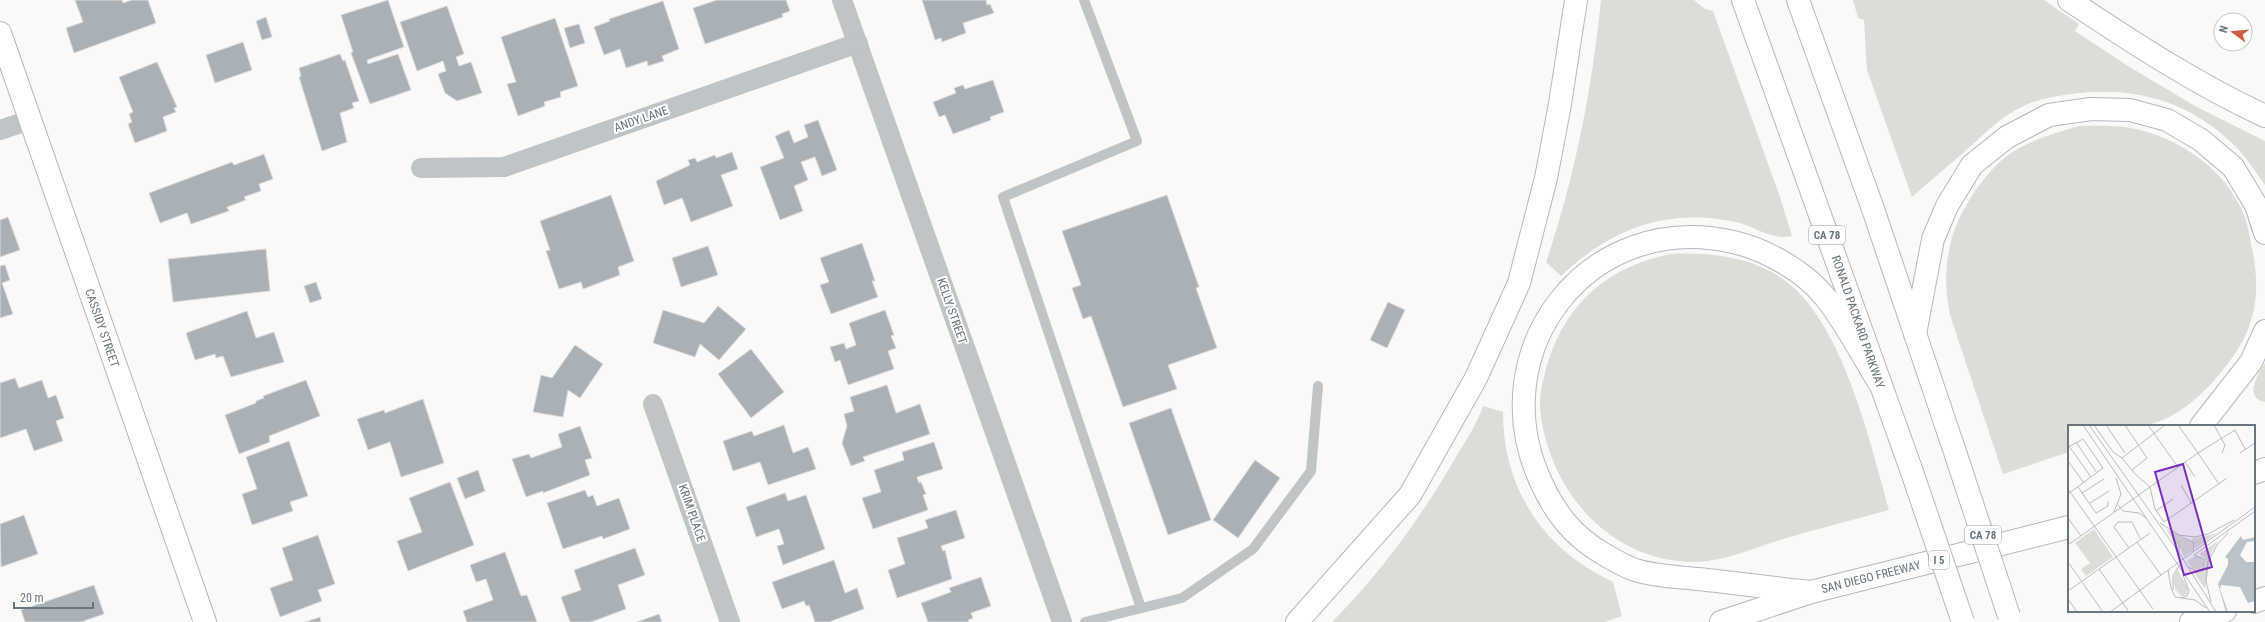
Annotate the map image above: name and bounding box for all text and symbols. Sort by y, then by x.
north arrow [2213,12,2253,52]
text: N [2217,24,2231,34]
street label: ANDY LANE [612,103,670,135]
road number: CA 78 [1809,226,1845,244]
street label: RONALD PACKARD PARKWAY [1829,254,1888,391]
street label: KELLY STREET [934,276,970,346]
street label: CASSIDY STREET [82,287,122,369]
inset map [2068,425,2255,612]
street label: KRIM PLACE [676,482,708,544]
road number: CA 78 [1965,526,2001,544]
road number: I 5 [1929,551,1949,569]
street label: SAN DIEGO FREEWAY [1820,558,1923,596]
scale bar [14,584,93,610]
text: 20 m [20,591,44,605]

